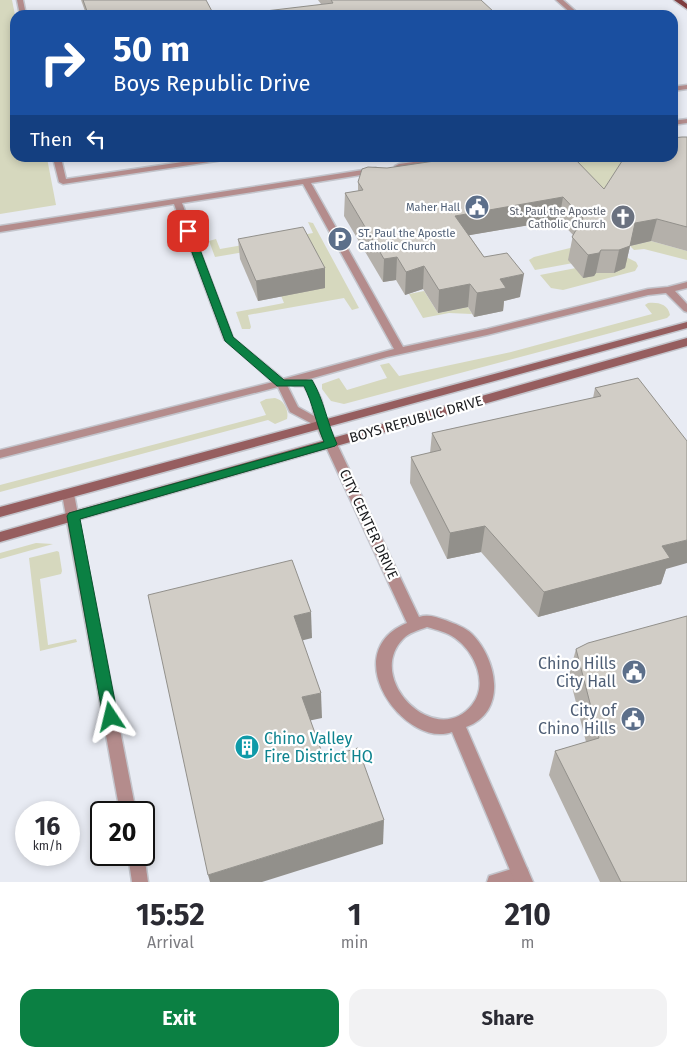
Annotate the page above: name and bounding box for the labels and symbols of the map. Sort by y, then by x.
public building icon: Maher Hall [464,194,490,220]
place label: Maher Hall [406,201,460,214]
church icon: St. Paul the Apostle Catholic Church [610,204,636,230]
place label: St. Paul the Apostle Catholic Church [509,205,606,231]
pin [167,210,209,252]
parking icon: ST. Paul the Apostle Catholic Church [327,226,353,252]
place label: ST. Paul the Apostle Catholic Church [358,227,455,253]
street label: BOYS REPUBLIC DRIVE [347,392,485,447]
street label: CITY CENTER DRIVE [336,467,401,582]
place label: Chino Hills City Hall [538,654,616,691]
public building icon: Chino Hills City Hall [621,659,647,685]
position arrow [84,690,136,742]
place label: City of Chino Hills [538,701,618,738]
public building icon: City of Chino Hills [620,706,646,732]
place label: Chino Valley Fire District HQ [264,729,373,766]
building icon: Chino Valley Fire District HQ [234,734,260,760]
speed limit sign: 20 [90,801,155,866]

